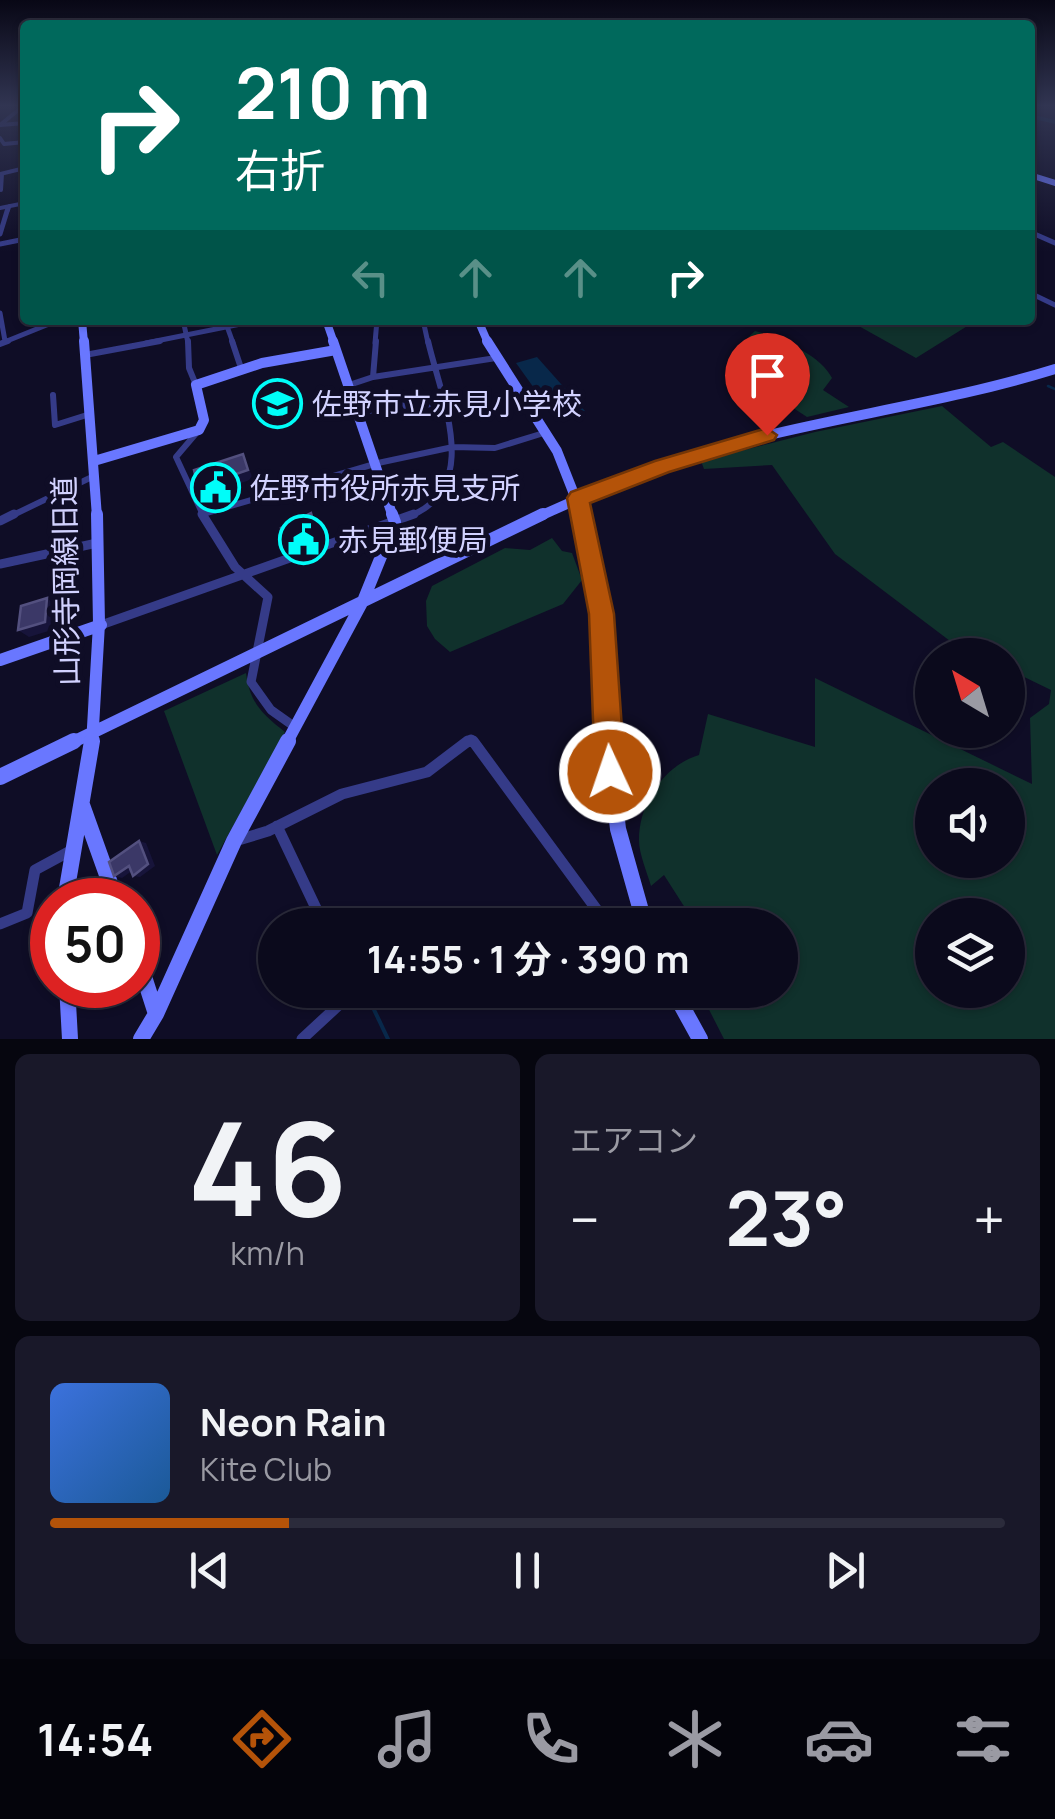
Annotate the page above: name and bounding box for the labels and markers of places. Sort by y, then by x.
pin [725,333,810,436]
school or university icon: 佐野市立赤見小学校 [251,377,303,429]
place label: 佐野市立赤見小学校 [312,383,582,424]
public building icon: 佐野市役所赤見支所 [189,461,241,513]
place label: 佐野市役所赤見支所 [250,467,520,508]
public building icon: 赤見郵便局 [277,513,329,565]
place label: 赤見郵便局 [338,519,488,560]

